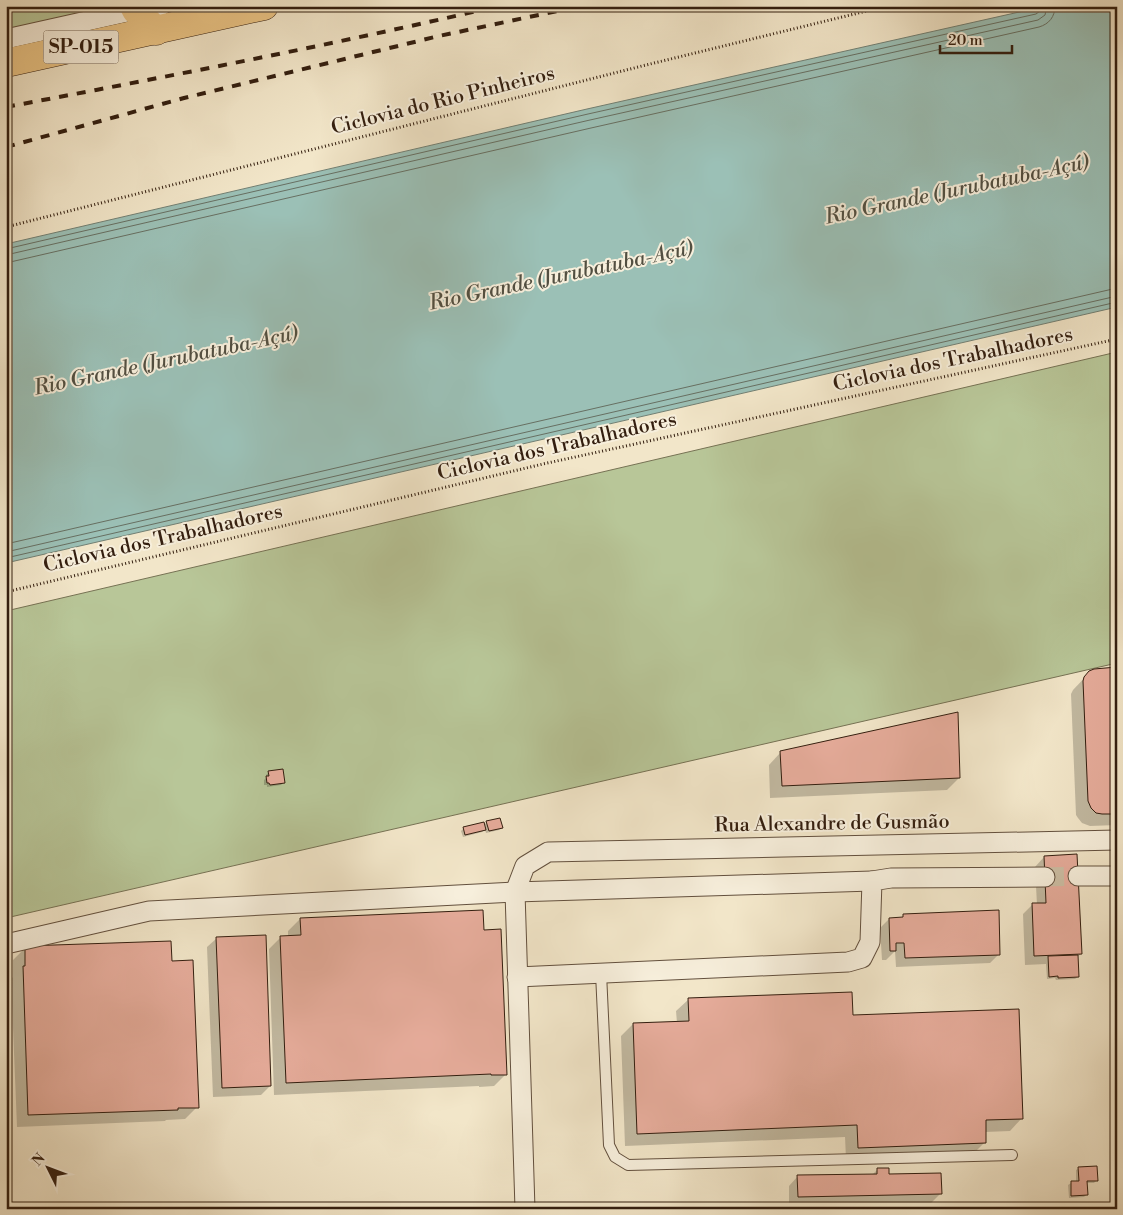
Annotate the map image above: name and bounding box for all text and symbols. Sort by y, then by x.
scale bar [940,22,1013,54]
road number: SP-015 [44,31,118,64]
text: 20 m [948,31,983,50]
street label: Ciclovia do Rio Pinheiros [329,61,557,141]
water label: Rio Grande (Jurubatuba-Açú) [822,149,1092,231]
water label: Rio Grande (Jurubatuba-Açú) [426,235,696,317]
water label: Rio Grande (Jurubatuba-Açú) [31,320,301,402]
street label: Ciclovia dos Trabalhadores [831,322,1075,398]
street label: Ciclovia dos Trabalhadores [435,407,679,487]
street label: Ciclovia dos Trabalhadores [41,499,285,579]
street label: Rua Alexandre de Gusmão [714,809,950,839]
north arrow [22,1142,72,1192]
text: N [29,1150,49,1170]

